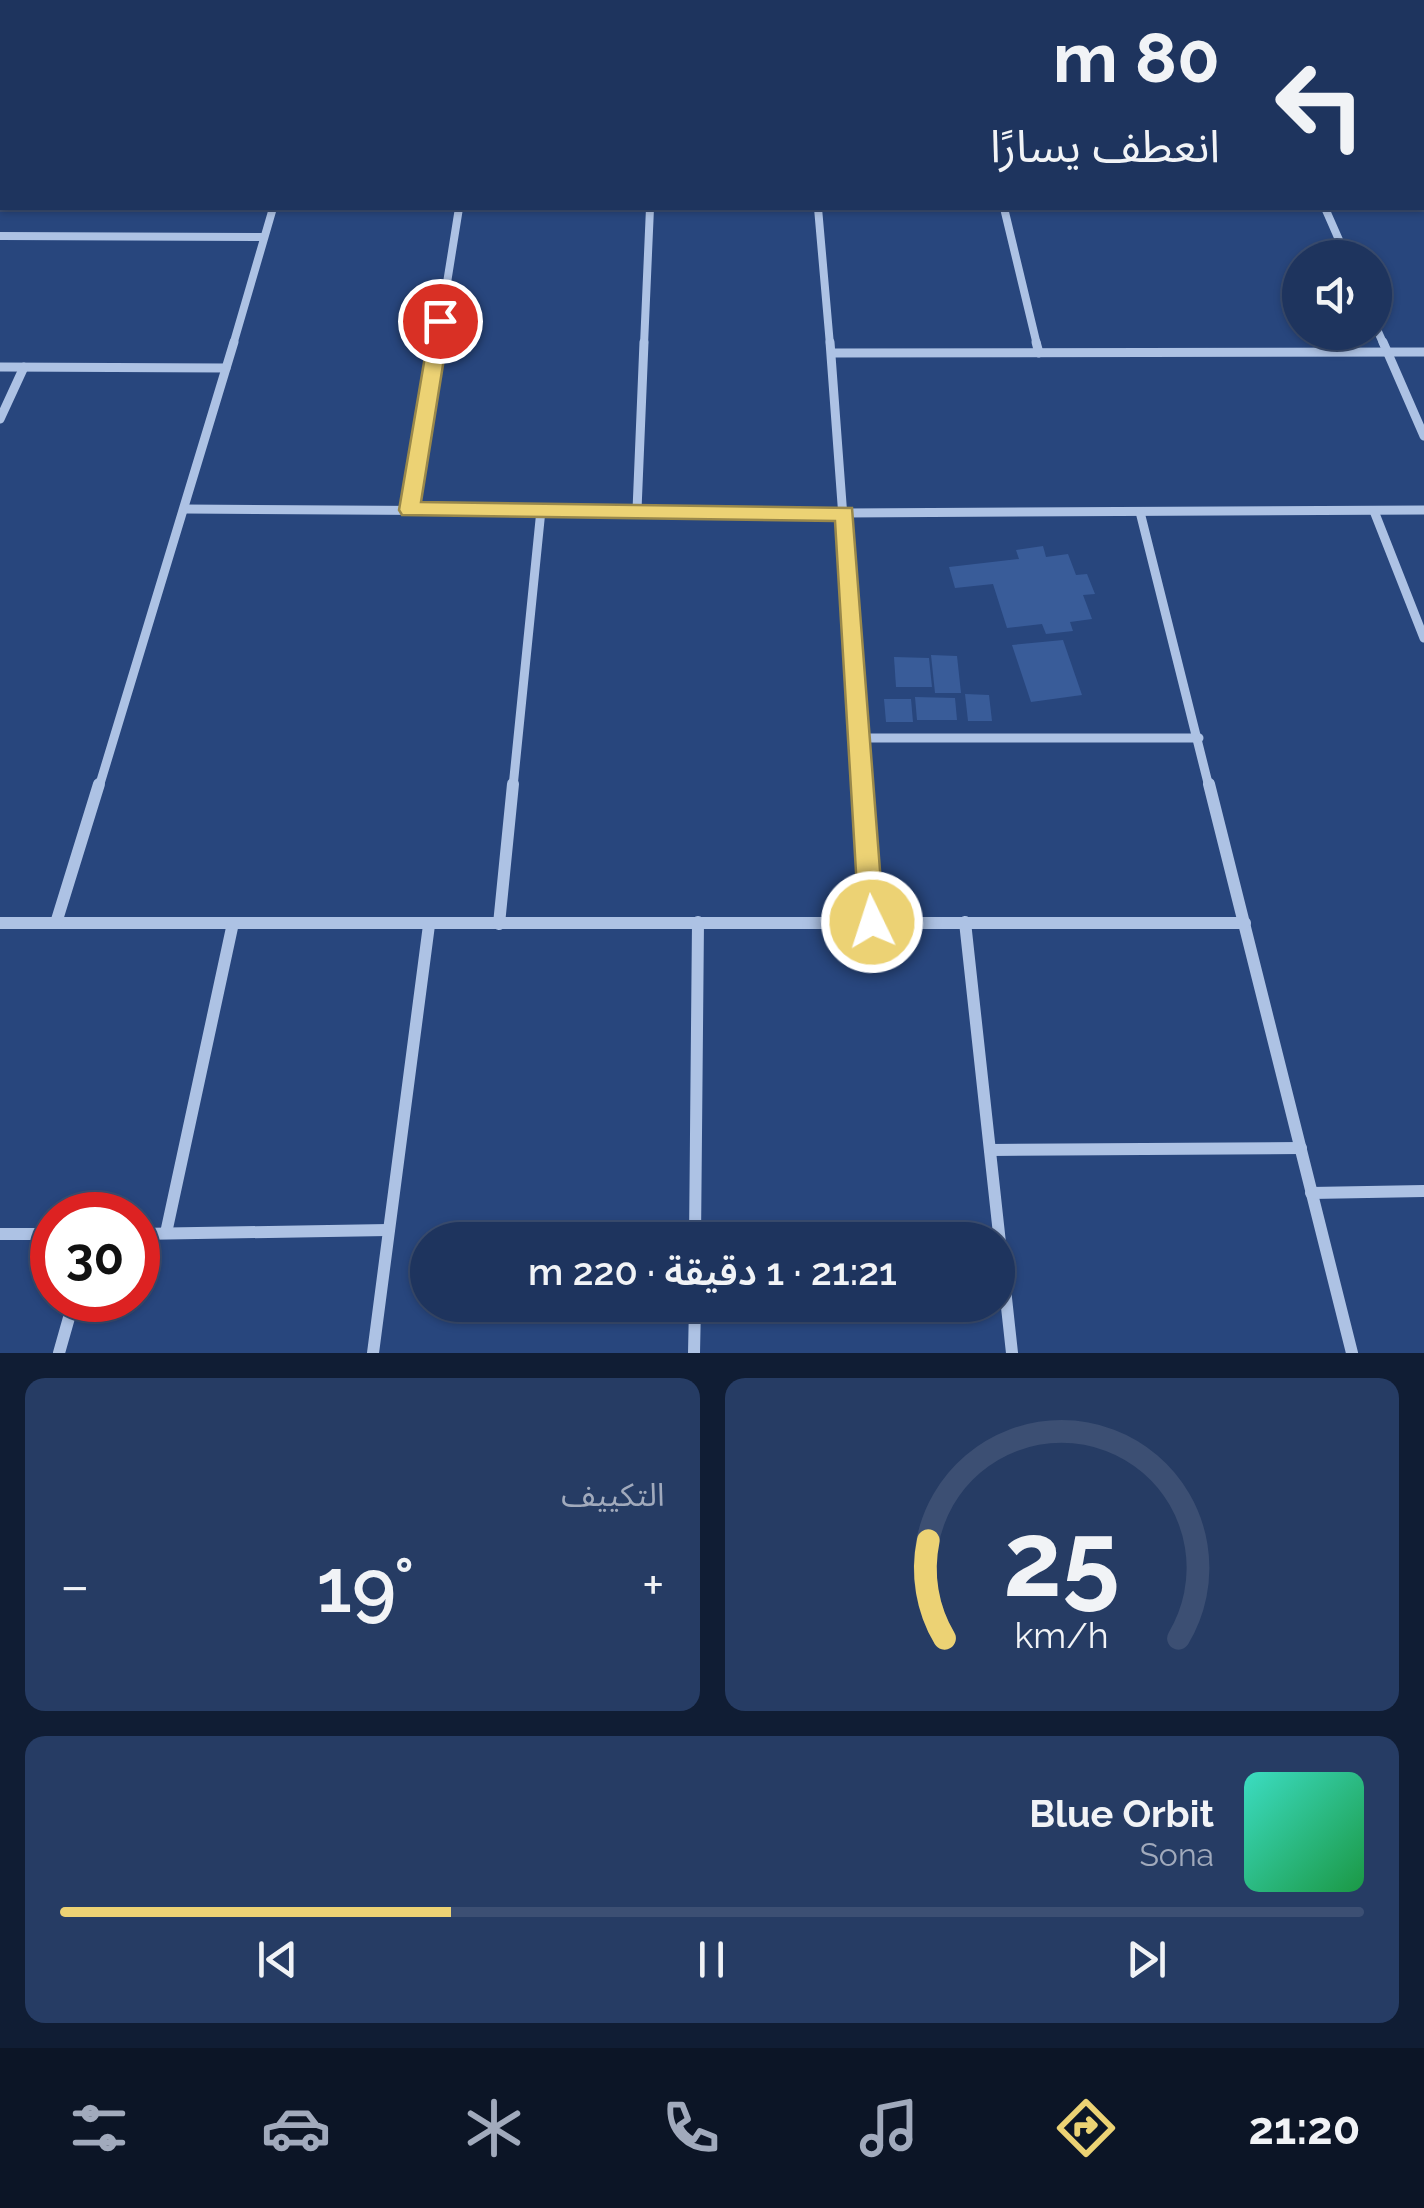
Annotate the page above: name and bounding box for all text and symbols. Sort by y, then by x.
text: 80 m [1053,16,1220,98]
icon: left [1255,40,1385,170]
text: انعطف يسارًا [990,120,1220,173]
map controls [1282,240,1392,350]
button: sound [1282,240,1392,350]
pin [398,279,483,364]
icon: arrive [413,294,468,349]
position arrow [820,870,924,974]
speed limit sign: 30 [30,1192,160,1322]
text: 21:21 · 1 دقيقة · 220 m [528,1249,897,1294]
text: التكييف [561,1476,665,1513]
text: 25 [1004,1498,1120,1620]
text: 19° [317,1541,415,1630]
text: − [60,1553,90,1618]
text: + [642,1553,665,1618]
text: km/h [1015,1614,1109,1656]
text: Blue Orbit [1029,1791,1214,1836]
text: Sona [1139,1836,1214,1873]
icon: previous [250,1932,305,1987]
icon: pause [684,1932,739,1987]
icon: next [1119,1932,1174,1987]
icon: filters [64,2093,134,2163]
icon: car [261,2093,331,2163]
icon: climate [459,2093,529,2163]
icon: phone [656,2093,726,2163]
icon: music [854,2093,924,2163]
icon: directions [1051,2093,1121,2163]
text: 21:20 [1249,2102,1360,2155]

